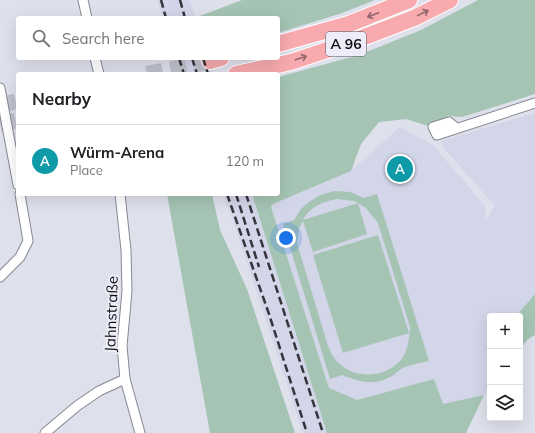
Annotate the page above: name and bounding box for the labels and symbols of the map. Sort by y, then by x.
one-way arrow [417,9,429,16]
one-way arrow [367,11,379,19]
road number: A 96 [326,32,366,56]
one-way arrow [295,54,307,62]
pin: A [387,154,413,184]
your location [276,228,296,248]
street label: Jahnstraße [100,276,122,352]

